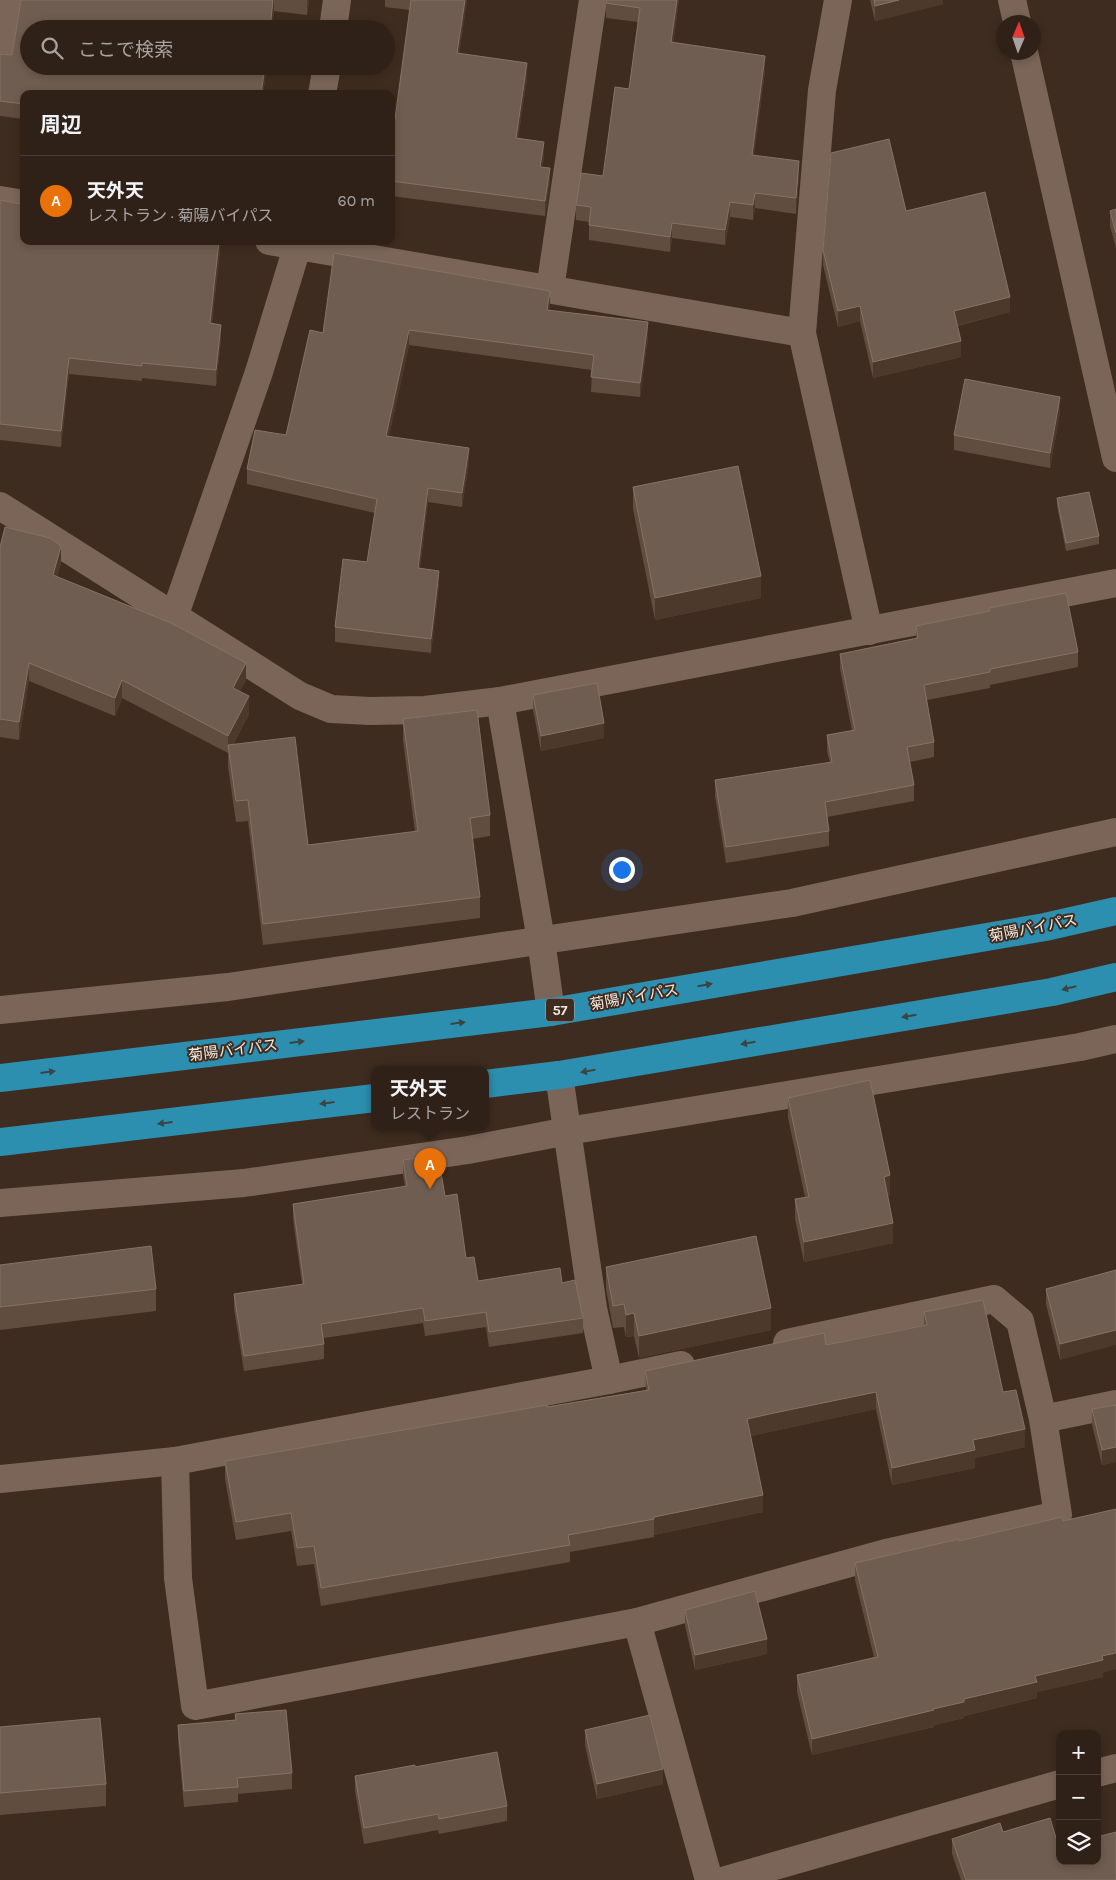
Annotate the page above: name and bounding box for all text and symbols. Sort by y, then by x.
north arrow [996,15,1041,60]
search box [20,20,395,75]
icon: search [38,34,66,62]
text: ここで検索 [78,39,173,61]
text: 周辺 [40,113,82,137]
text: 天外天 [87,180,144,202]
text: A [51,191,61,210]
text: 60 m [338,191,375,210]
text: レストラン · 菊陽バイパス [87,206,273,225]
your location [609,857,635,883]
street label: 菊陽バイパス [987,911,1079,945]
street label: 菊陽バイパス [588,980,680,1014]
one-way arrow [697,981,713,989]
one-way arrow [1061,984,1076,992]
road number: 57 [546,998,574,1022]
one-way arrow [900,1013,916,1021]
one-way arrow [450,1019,466,1027]
street label: 菊陽バイパス [187,1036,279,1064]
one-way arrow [289,1038,305,1046]
one-way arrow [740,1040,756,1048]
popup [371,1066,489,1131]
one-way arrow [580,1067,596,1075]
one-way arrow [41,1068,57,1076]
text: 天外天 [390,1078,447,1100]
one-way arrow [318,1100,334,1108]
text: レストラン [390,1104,470,1123]
one-way arrow [157,1119,173,1127]
pin: A [414,1148,446,1189]
map controls [1056,1730,1101,1865]
button: + [1056,1730,1101,1775]
button: − [1056,1775,1101,1820]
button: layers [1056,1820,1101,1865]

